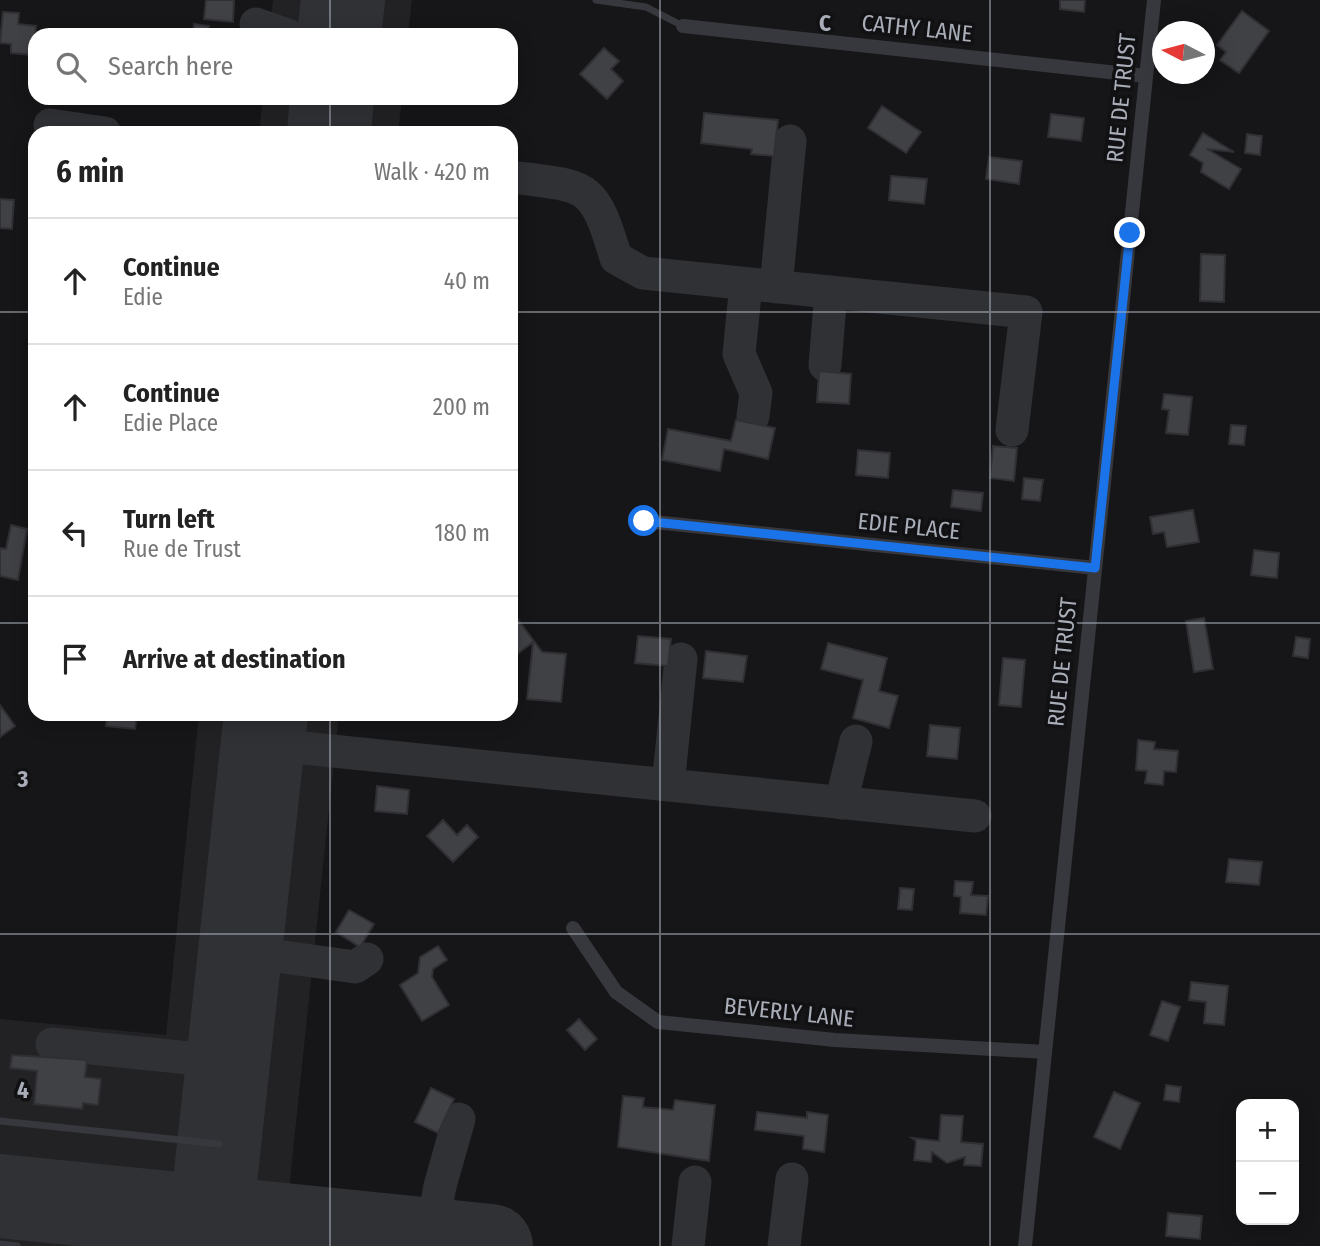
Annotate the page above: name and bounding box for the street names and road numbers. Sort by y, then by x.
street label: CATHY LANE [860,8,974,48]
street label: RUE DE TRUST [1100,32,1142,164]
street label: EDIE PLACE [856,507,962,545]
street label: RUE DE TRUST [1041,596,1083,728]
street label: BEVERLY LANE [723,991,855,1033]

